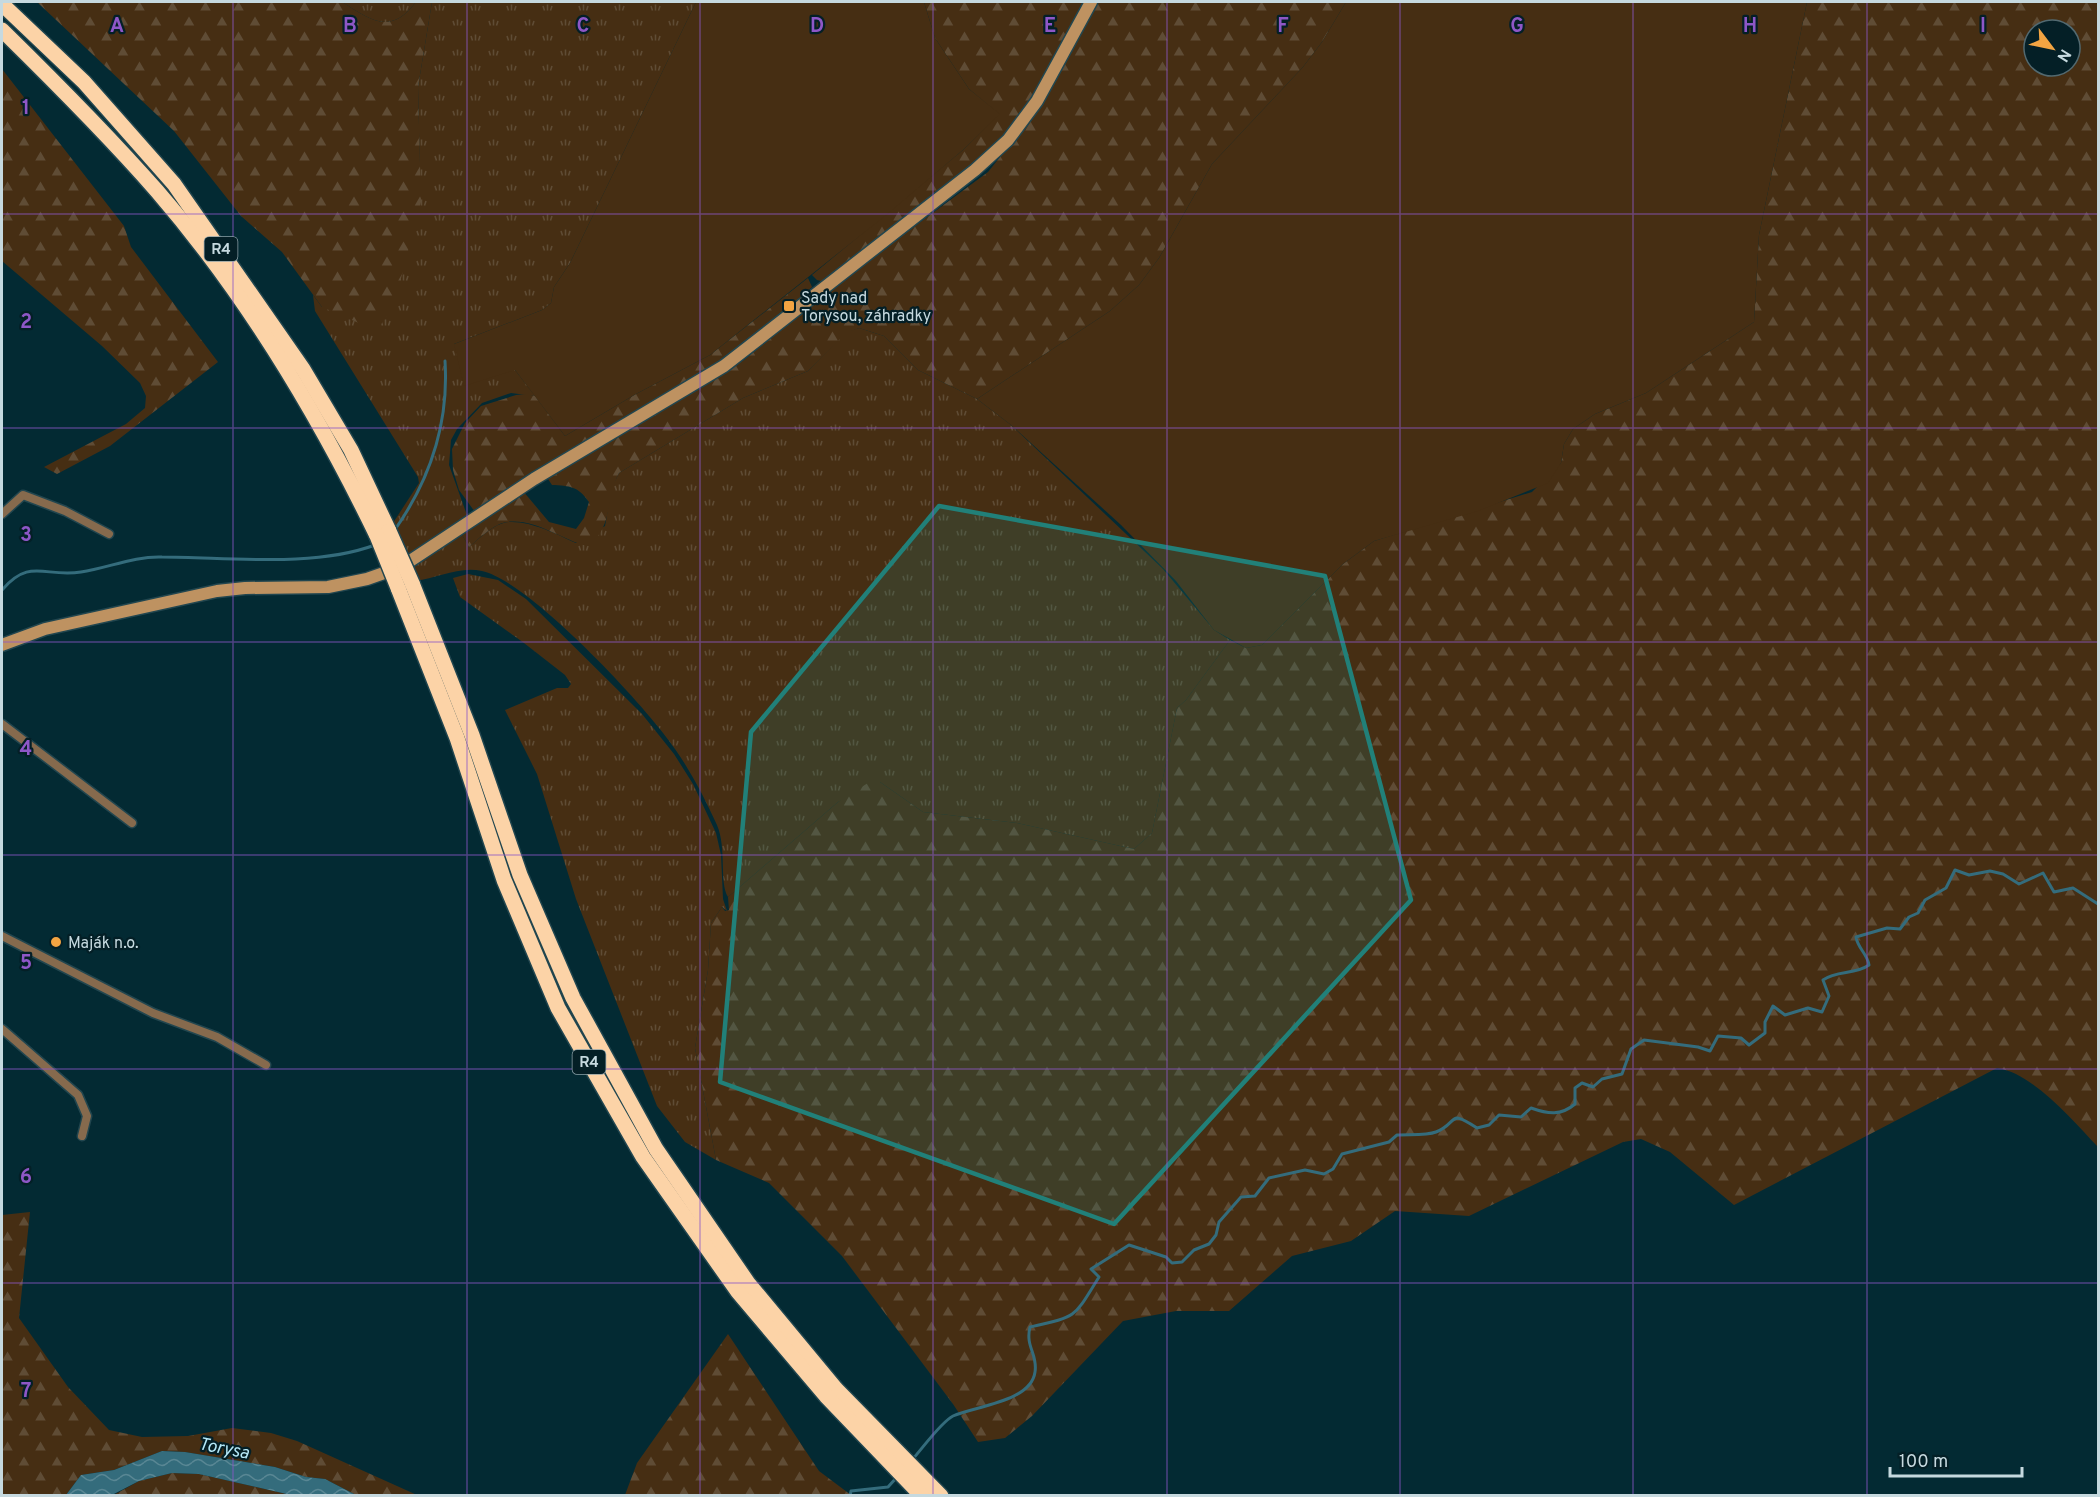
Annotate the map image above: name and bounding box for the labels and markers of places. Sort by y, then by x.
place label: Sady nad Torysou, záhradky [801,289,931,327]
marker: Sady nad Torysou, záhradky [782,299,796,313]
place label: Maják n.o. [68,934,139,954]
marker: Maják n.o. [49,935,63,949]

